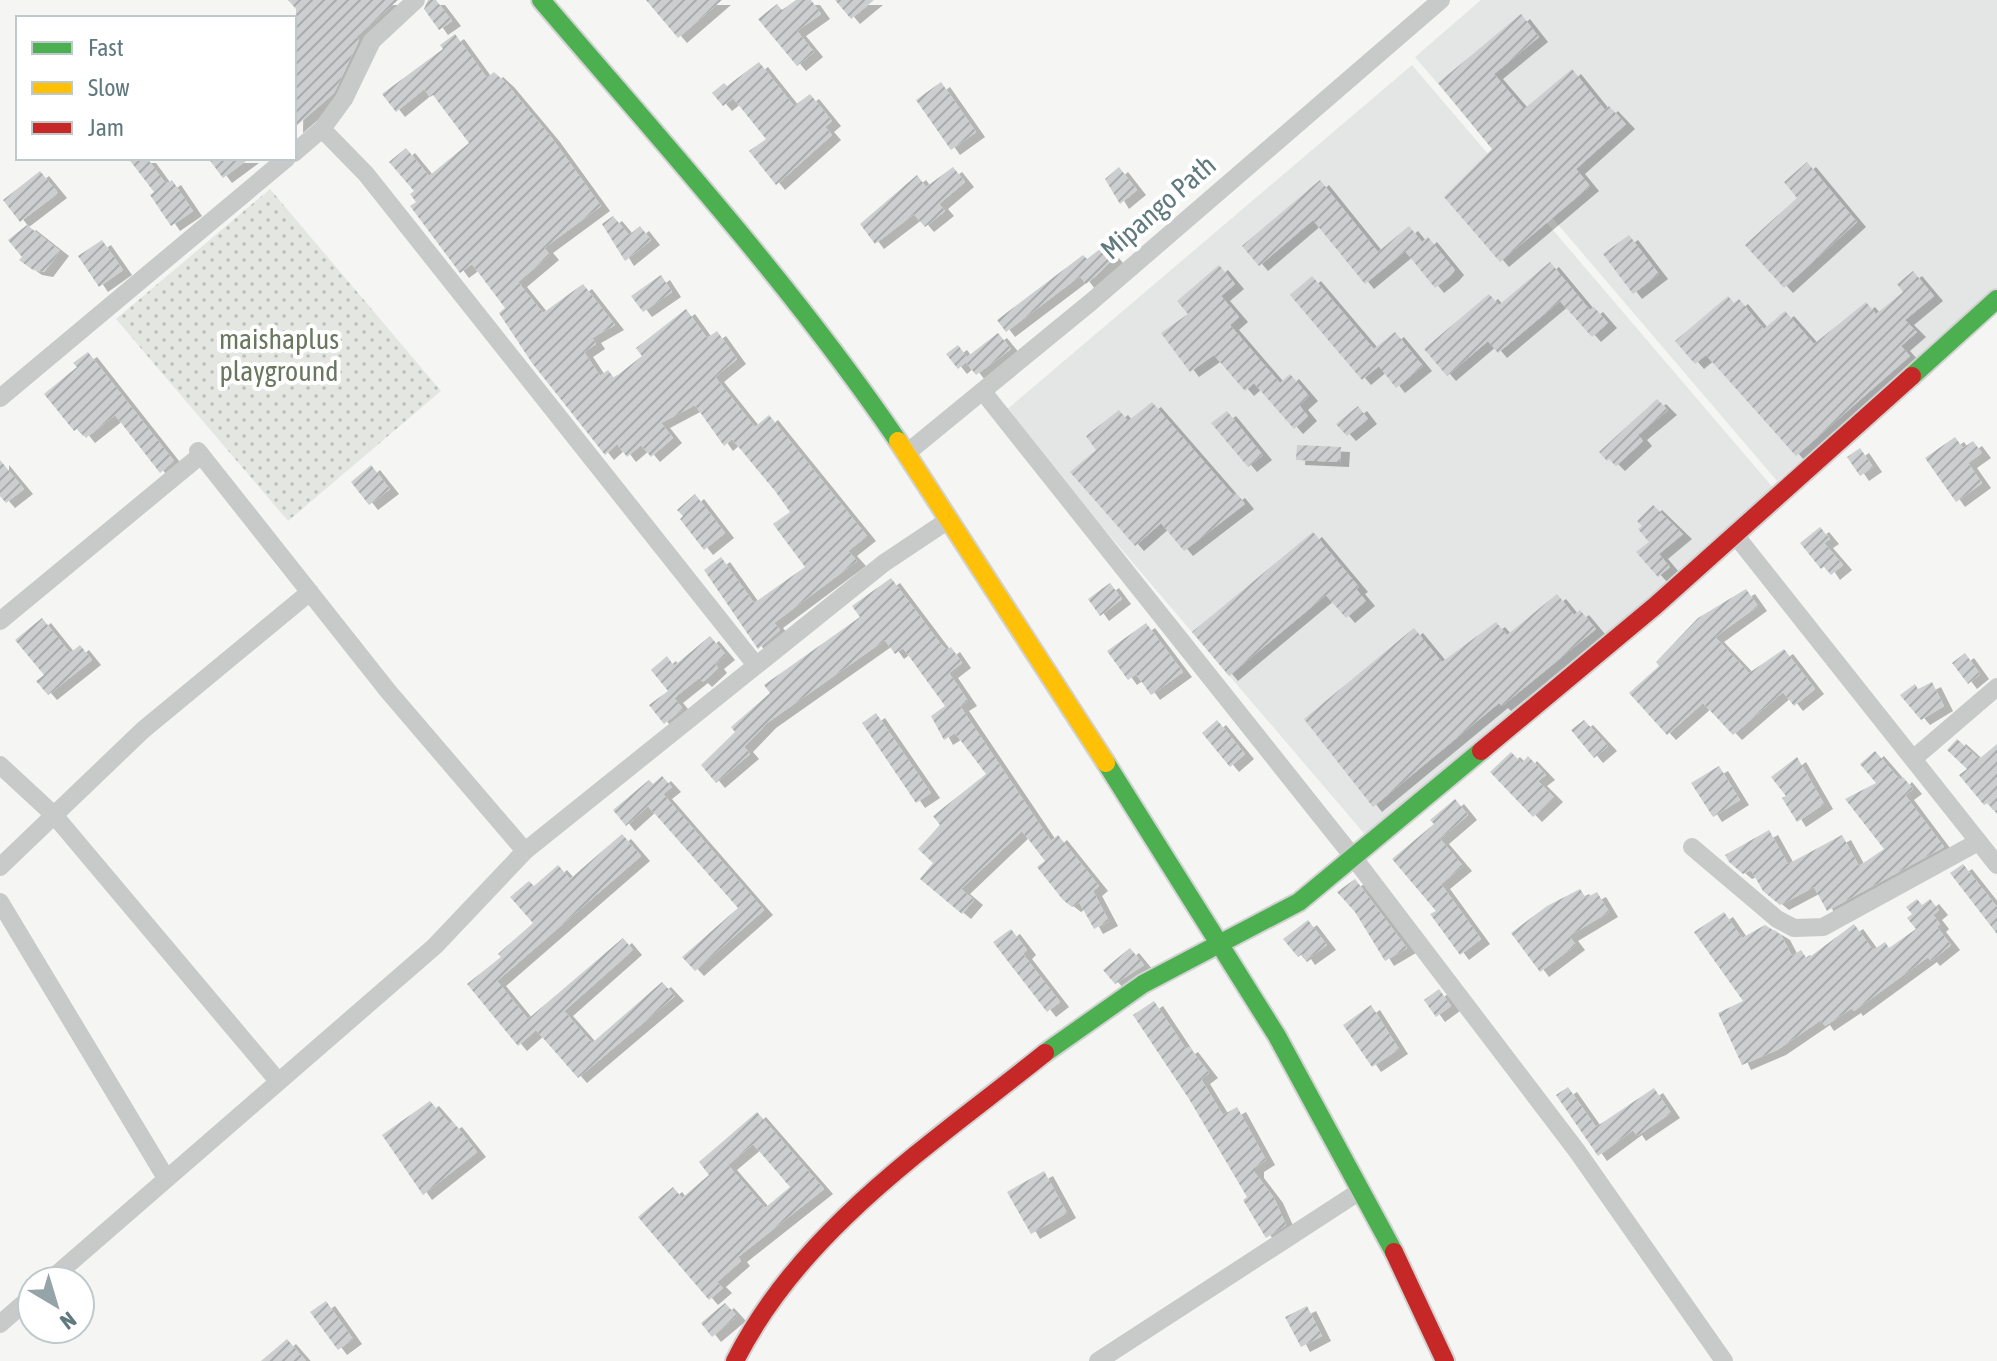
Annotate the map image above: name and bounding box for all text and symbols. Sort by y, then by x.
legend [16,16,296,160]
text: Fast [88,34,124,61]
text: Slow [88,74,130,101]
text: Jam [88,114,124,141]
street label: Mipango Path [1094,149,1222,265]
park label: maishaplus playground [219,323,339,387]
north arrow [16,1265,96,1345]
text: N [55,1307,81,1335]

